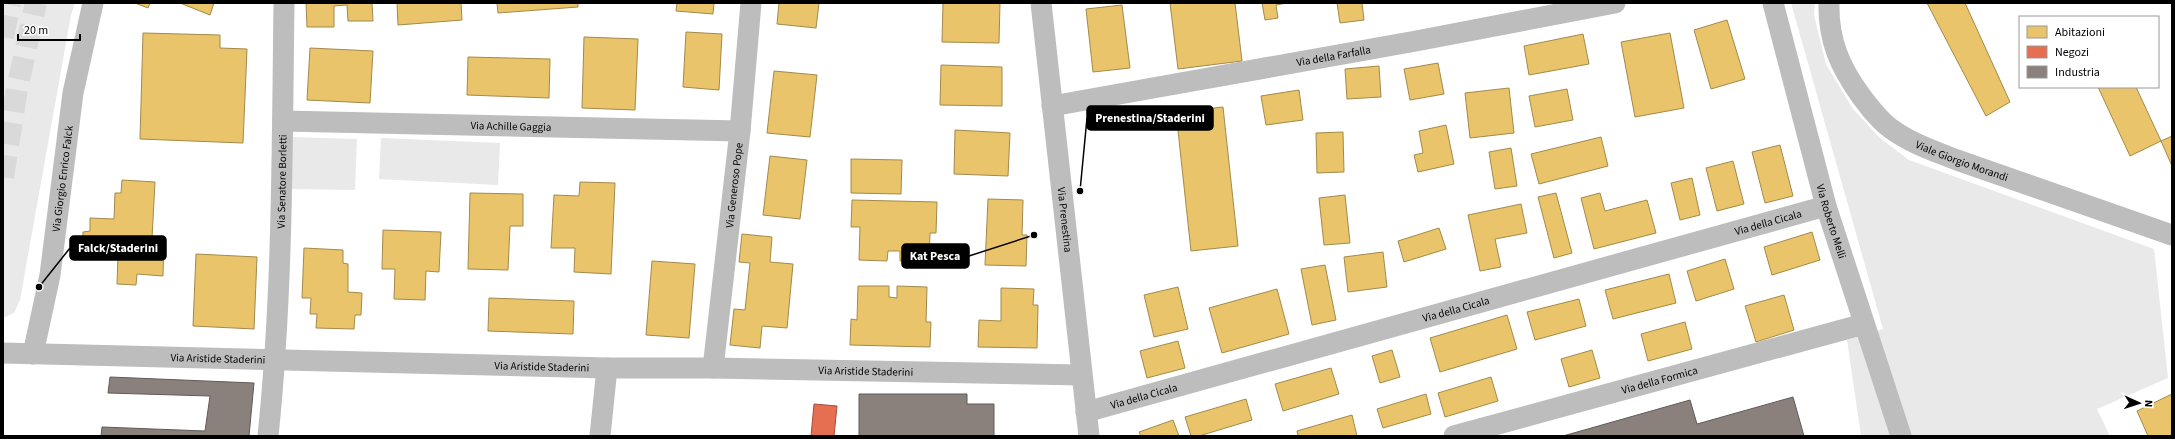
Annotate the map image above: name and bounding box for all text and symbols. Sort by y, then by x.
scale bar [18,16,80,42]
legend [2019,16,2159,88]
text: 20 m [24,22,48,39]
text: Abitazioni [2055,24,2105,41]
street label: Via della Farfalla [1295,42,1372,70]
text: Negozi [2055,44,2089,61]
text: Industria [2055,64,2100,81]
callout: Prenestina/Staderini [1087,106,1213,130]
text: Prenestina/Staderini [1095,110,1205,127]
street label: Via Achille Gaggia [470,118,552,135]
street label: Via Giorgio Enrico Falck [49,124,77,233]
street label: Via Senatore Borletti [274,134,290,229]
street label: Viale Giorgio Morandi [1913,137,2010,185]
street label: Via Generoso Pope [722,141,747,229]
street label: Via Roberto Melli [1813,183,1850,261]
street label: Via Prenestina [1053,186,1076,253]
street label: Via della Cicala [1733,206,1803,239]
callout: Falck/Staderini [70,236,166,260]
text: Falck/Staderini [78,240,158,257]
callout: Kat Pesca [902,244,969,268]
text: Kat Pesca [910,248,960,265]
street label: Via della Cicala [1421,293,1491,326]
street label: Via Aristide Staderini [170,350,265,368]
street label: Via Aristide Staderini [494,358,589,376]
street label: Via Aristide Staderini [818,363,913,380]
street label: Via della Formica [1620,363,1699,398]
street label: Via della Cicala [1109,380,1179,413]
north arrow [2119,383,2159,423]
text: N [2141,399,2156,408]

